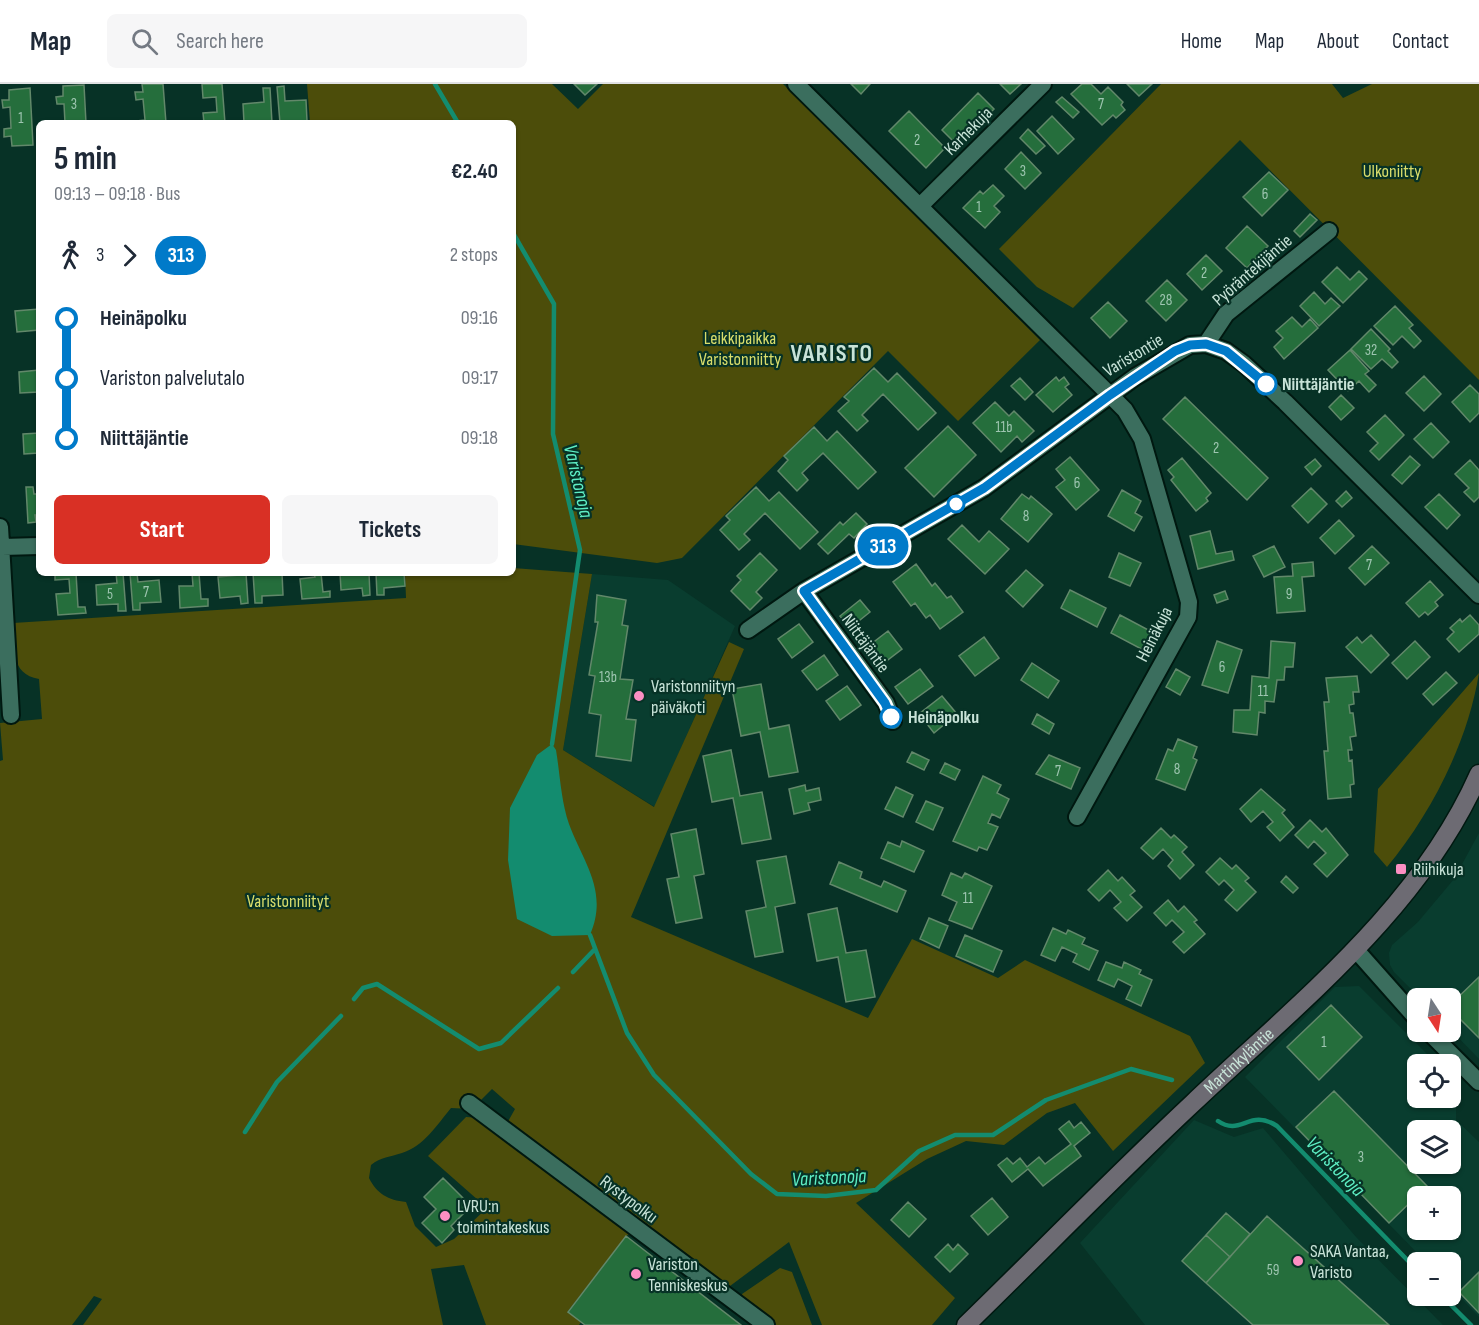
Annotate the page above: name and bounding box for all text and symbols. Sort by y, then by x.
search box [107,14,527,68]
text: Map [30,25,71,58]
icon: search [128,25,161,58]
text: Search here [176,28,264,55]
text: Home [1181,29,1222,54]
text: Map [1255,29,1284,54]
text: About [1317,29,1359,54]
text: Contact [1392,29,1449,54]
house number: 3 [71,95,77,114]
house number: 7 [1098,95,1104,114]
street label: Karhekuja [940,103,997,160]
house number: 1 [18,109,24,128]
house number: 2 [914,131,920,150]
text: 5 min [54,139,117,179]
text: €2.40 [451,158,498,185]
park label: Ulkoniitty [1363,161,1421,182]
house number: 3 [1020,162,1026,181]
text: 09:13 – 09:18 · Bus [54,182,181,206]
house number: 6 [1262,185,1268,204]
house number: 1 [976,198,982,217]
street label: Pyöräntekijäntie [1208,230,1296,311]
icon: walk [54,239,87,272]
icon: forward [113,239,146,272]
text: 3 [96,243,104,267]
text: 313 [167,243,194,268]
text: 2 stops [450,243,498,267]
house number: 2 [1201,264,1207,283]
house number: 28 [1160,291,1172,310]
text: Heinäpolku [100,305,187,332]
text: 09:16 [461,306,498,330]
park label: Leikkipaikka Varistonniitty [699,328,781,370]
street label: Varistontie [1099,329,1167,381]
district label: VARISTO [790,339,874,368]
house number: 32 [1365,341,1377,360]
text: Variston palvelutalo [100,365,245,392]
text: 09:17 [461,366,498,390]
marker: Niittäjäntie [1255,373,1277,395]
place label: Niittäjäntie [1282,374,1355,395]
house number: 11b [996,418,1012,437]
text: Niittäjäntie [100,425,189,452]
text: 09:18 [461,426,498,450]
house number: 2 [1213,439,1219,458]
water label: Varistonoja [558,442,598,520]
house number: 6 [1074,474,1080,493]
button: Start [54,495,270,564]
button: Tickets [282,495,498,564]
unlabelled marker [947,495,965,513]
house number: 8 [1023,507,1029,526]
line badge: 313 [848,526,918,566]
text: 313 [869,534,897,559]
house number: 7 [1366,556,1372,575]
house number: 7 [143,583,149,602]
house number: 5 [107,585,113,604]
house number: 9 [1286,585,1292,604]
street label: Heinäkuja [1132,603,1177,665]
street label: Niittäjäntie [837,610,894,677]
house number: 6 [1219,658,1225,677]
house number: 13b [599,668,617,687]
place label: Varistonniityn päiväkoti [651,676,736,718]
house number: 11 [1258,682,1269,701]
marker: Varistonniityn päiväkoti [632,689,646,703]
marker: Heinäpolku [880,706,902,728]
place label: Heinäpolku [908,707,979,728]
house number: 8 [1174,760,1180,779]
house number: 7 [1055,762,1061,781]
place label: Riihikuja [1413,859,1464,880]
marker: Riihikuja [1394,862,1408,876]
house number: 11 [963,889,974,908]
park label: Varistonniityt [247,891,330,912]
north arrow [1407,988,1461,1042]
map controls [1407,988,1461,1306]
street label: Martinkyläntie [1200,1023,1279,1098]
house number: 1 [1321,1033,1327,1052]
button: locate [1407,1054,1461,1108]
button: layers [1407,1120,1461,1174]
water label: Varistonoja [1301,1132,1370,1202]
house number: 3 [1358,1148,1364,1167]
water label: Varistonoja [791,1164,867,1192]
street label: Rystypolku [596,1171,662,1228]
button: + [1407,1186,1461,1240]
place label: LVRU:n toimintakeskus [457,1196,549,1238]
marker: LVRU:n toimintakeskus [438,1209,452,1223]
place label: SAKA Vantaa, Varisto [1310,1241,1389,1283]
button: − [1407,1252,1461,1306]
place label: Variston Tenniskeskus [648,1254,728,1296]
marker: SAKA Vantaa, Varisto [1291,1254,1305,1268]
house number: 59 [1267,1261,1279,1280]
marker: Variston Tenniskeskus [629,1267,643,1281]

